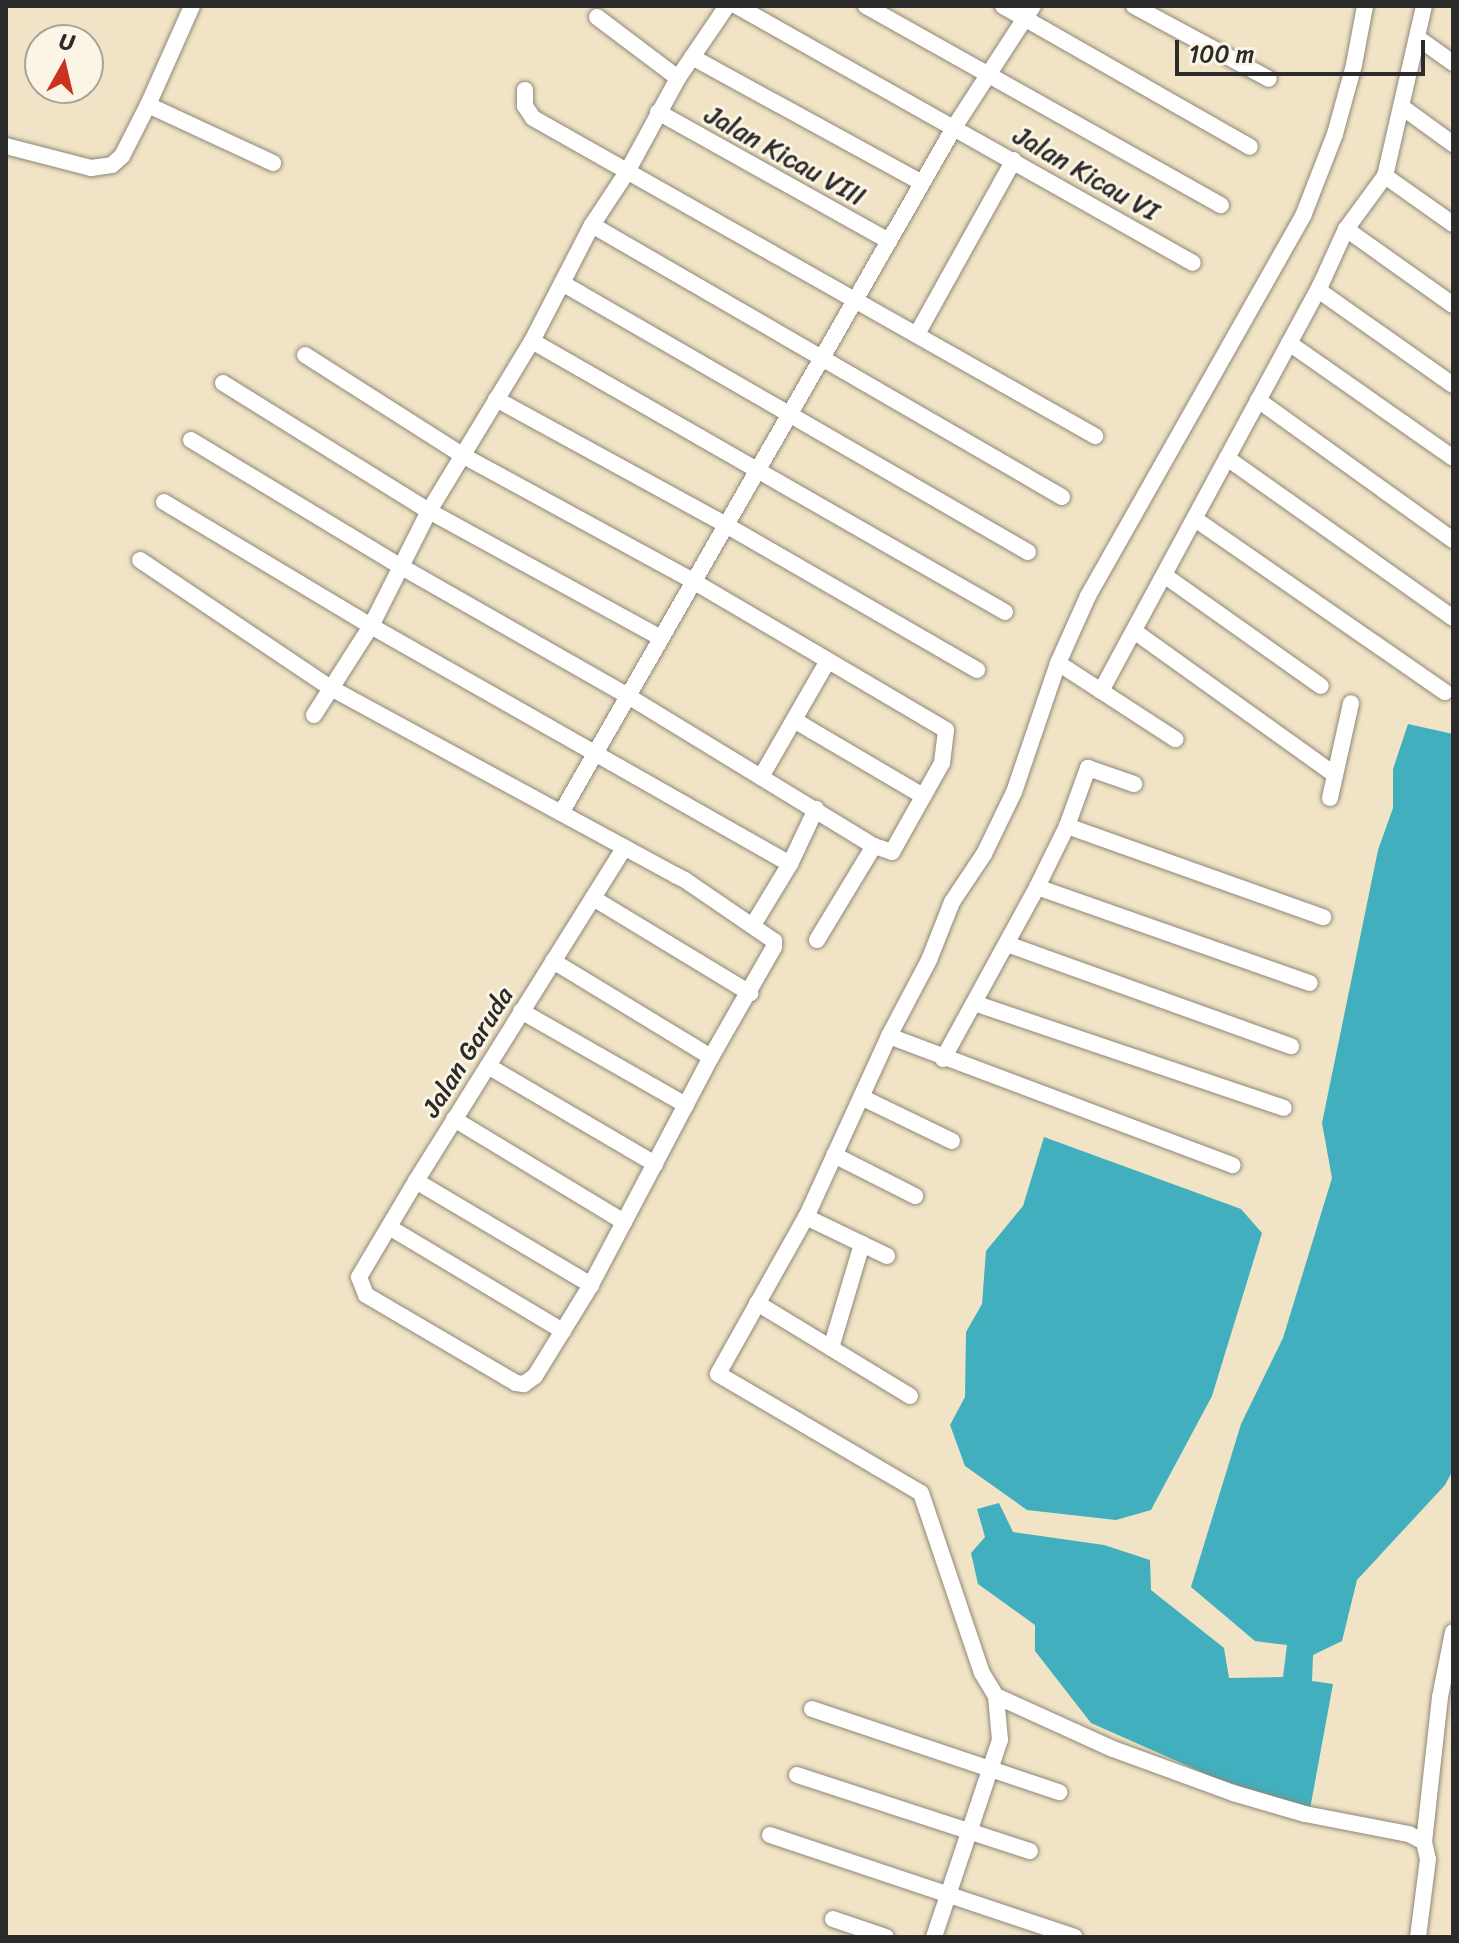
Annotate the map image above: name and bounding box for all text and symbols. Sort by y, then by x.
text: U [57,21,77,62]
north arrow [24,24,104,104]
scale bar [1179,24,1429,74]
text: 100 m [1189,33,1254,75]
street label: Jalan Kicau VIII [700,99,870,213]
street label: Jalan Kicau VI [1008,120,1164,228]
street label: Jalan Garuda [416,981,520,1123]

